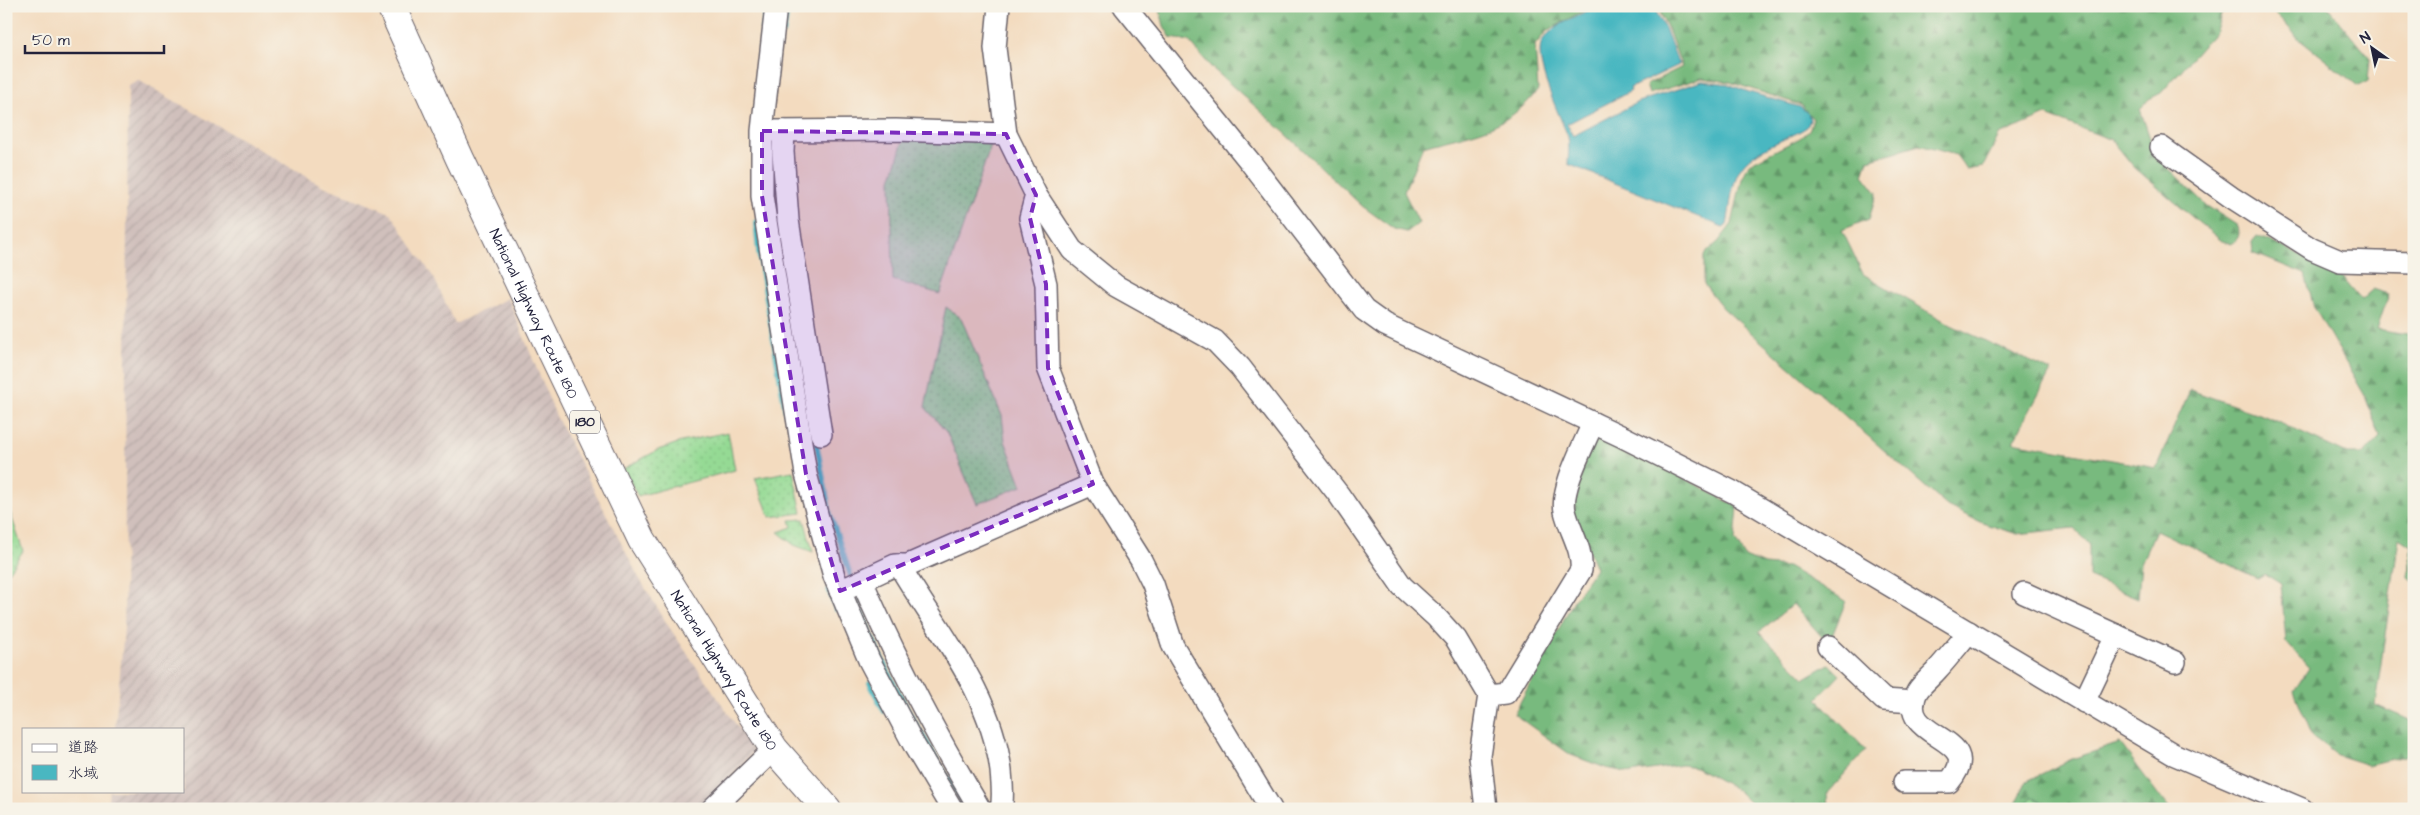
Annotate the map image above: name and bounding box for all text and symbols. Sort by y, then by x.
scale bar [25,22,164,54]
north arrow [2348,22,2398,72]
text: N [2356,27,2375,49]
text: 50 m [32,30,70,51]
street label: National Highway Route 180 [484,225,584,402]
road number: 180 [570,411,600,434]
street label: National Highway Route 180 [666,586,783,755]
legend [22,728,185,792]
text: 道路 [68,737,98,758]
text: 水域 [68,763,98,784]

